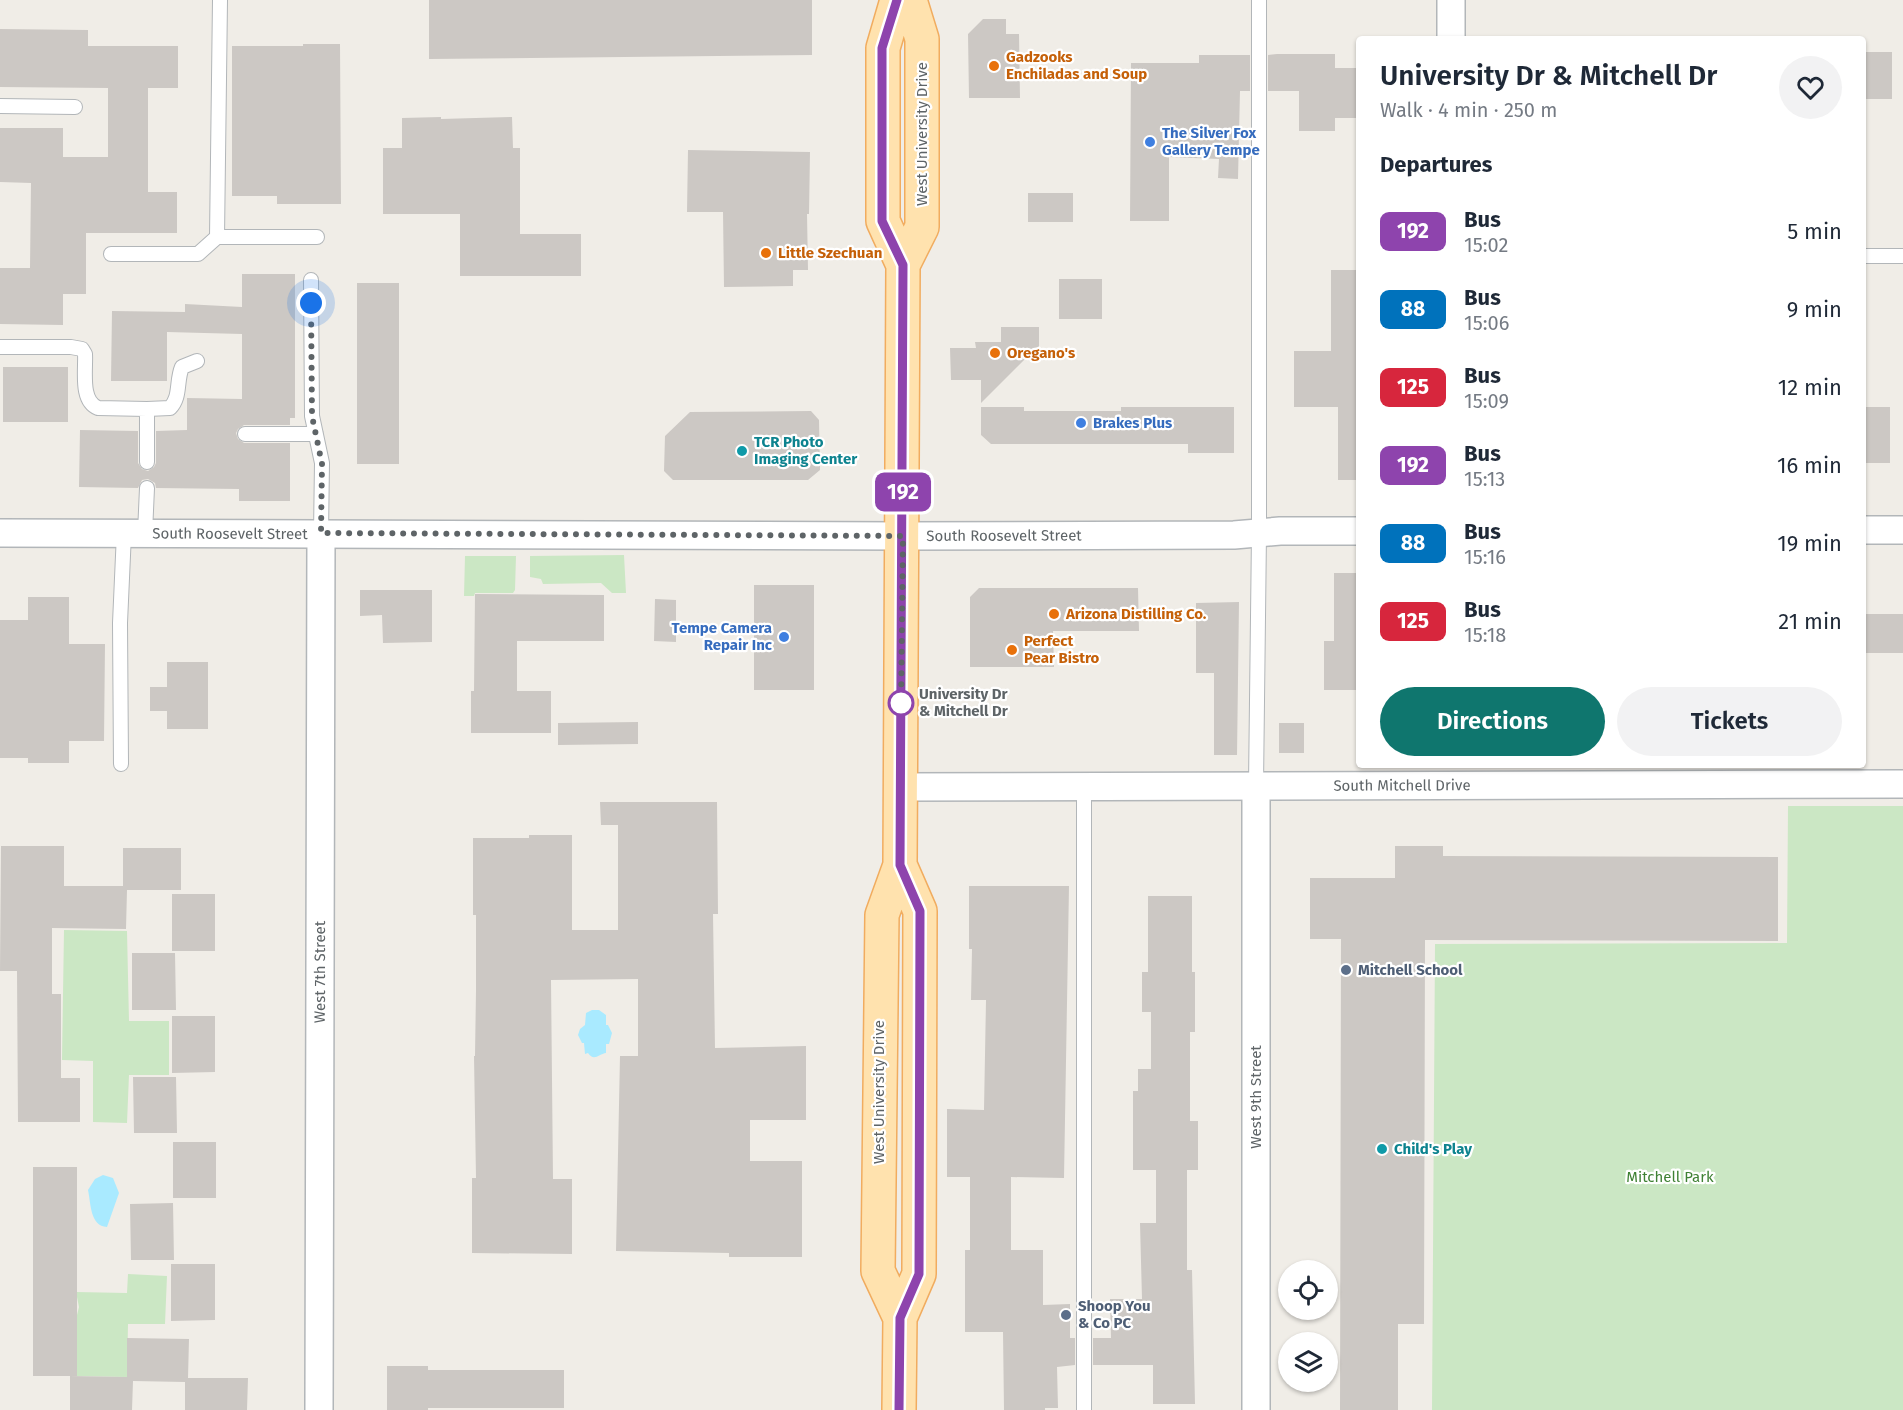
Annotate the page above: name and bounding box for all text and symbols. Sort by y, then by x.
place label: Gadzooks Enchiladas and Soup [1006,48,1147,83]
button: heart [1779,56,1842,119]
marker: Gadzooks Enchiladas and Soup [987,59,1001,73]
text: University Dr & Mitchell Dr [1380,59,1717,92]
street label: West University Drive [913,62,931,206]
text: Walk · 4 min · 250 m [1380,98,1557,122]
place label: The Silver Fox Gallery Tempe [1162,124,1260,159]
marker: The Silver Fox Gallery Tempe [1143,135,1157,149]
text: Departures [1380,151,1492,178]
text: Bus [1464,206,1501,233]
text: 192 [1397,218,1429,244]
text: 5 min [1787,218,1842,245]
text: 15:02 [1464,233,1508,257]
place label: Little Szechuan [778,244,882,262]
marker: Little Szechuan [759,246,773,260]
text: Bus [1464,284,1501,311]
your location [296,288,326,318]
text: 88 [1401,296,1425,322]
text: 9 min [1787,296,1842,323]
text: 15:06 [1464,311,1509,335]
place label: Oregano's [1007,344,1075,362]
marker: Oregano's [988,346,1002,360]
text: Bus [1464,362,1501,389]
text: 125 [1397,374,1429,400]
text: 12 min [1778,374,1842,401]
text: 15:09 [1464,389,1509,413]
place label: Brakes Plus [1093,414,1172,432]
marker: Brakes Plus [1074,416,1088,430]
place label: TCR Photo Imaging Center [754,433,858,468]
text: Bus [1464,440,1501,467]
marker: TCR Photo Imaging Center [735,444,749,458]
text: 192 [1397,452,1429,478]
text: 16 min [1777,452,1842,479]
text: 15:13 [1464,467,1505,491]
line badge: 192 [868,472,938,512]
text: 192 [887,479,919,505]
text: Bus [1464,518,1501,545]
street label: South Roosevelt Street [152,525,308,543]
street label: South Roosevelt Street [926,526,1082,545]
text: 88 [1401,530,1425,556]
text: 19 min [1777,530,1842,557]
text: 15:16 [1464,545,1506,569]
text: Bus [1464,596,1501,623]
place label: Arizona Distilling Co. [1065,605,1207,623]
marker: Arizona Distilling Co. [1047,607,1061,621]
text: 125 [1397,608,1429,634]
text: 21 min [1778,608,1842,635]
place label: Tempe Camera Repair Inc [672,619,773,654]
text: 15:18 [1464,623,1506,647]
marker: Tempe Camera Repair Inc [777,630,791,644]
place label: Perfect Pear Bistro [1024,632,1100,667]
marker: Perfect Pear Bistro [1005,643,1019,657]
place label: University Dr & Mitchell Dr [919,685,1009,720]
button: Directions [1380,687,1605,756]
button: Tickets [1617,687,1842,756]
marker: University Dr & Mitchell Dr [888,690,914,716]
street label: South Mitchell Drive [1333,776,1471,795]
street label: West 7th Street [311,920,329,1023]
place label: Mitchell School [1358,961,1463,979]
marker: Mitchell School [1339,963,1353,977]
street label: West University Drive [870,1020,888,1164]
street label: West 9th Street [1247,1045,1265,1149]
place label: Child's Play [1394,1140,1472,1158]
marker: Child's Play [1375,1142,1389,1156]
park label: Mitchell Park [1626,1168,1714,1186]
map controls [1278,1260,1338,1392]
button: locate [1278,1260,1338,1320]
place label: Shoop You & Co PC [1078,1297,1151,1332]
marker: Shoop You & Co PC [1059,1308,1073,1322]
button: layers [1278,1332,1338,1392]

